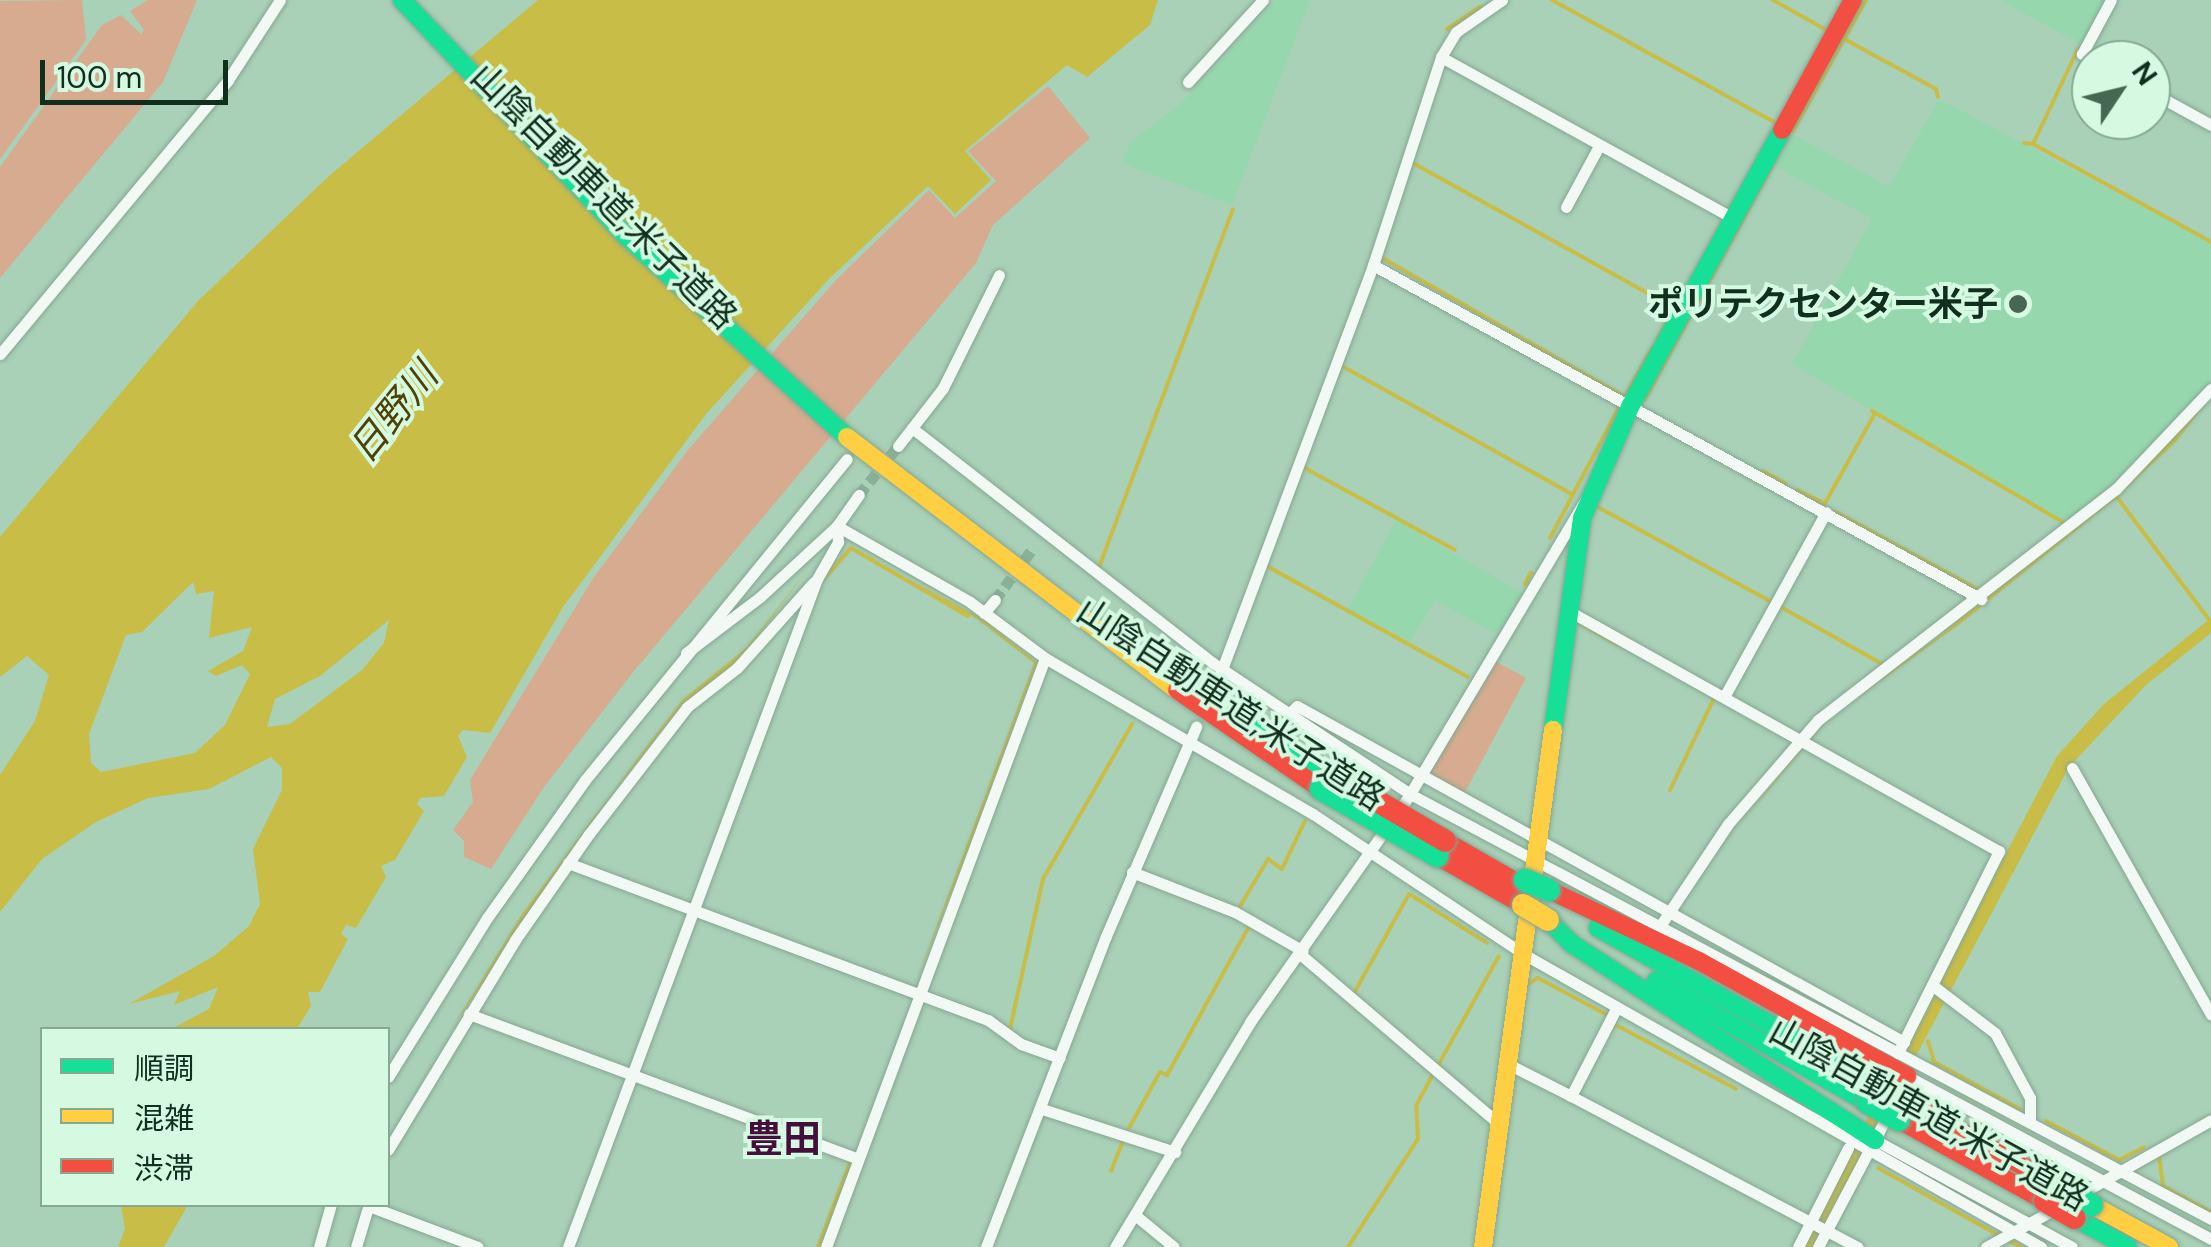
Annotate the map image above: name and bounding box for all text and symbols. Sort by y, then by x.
scale bar [45,40,232,102]
north arrow [2071,40,2171,140]
street label: 山陰自動車道;米子道路 [463,55,745,337]
text: N [2123,55,2165,93]
text: 100 m [57,58,142,97]
place label: ポリテクセンター米子 [1648,283,1998,325]
marker: ポリテクセンター米子 [2007,293,2029,315]
water label: 日野川 [340,354,448,472]
street label: 山陰自動車道;米子道路 [1069,589,1393,819]
street label: 山陰自動車道;米子道路 [1762,1009,2096,1219]
legend [40,1027,390,1207]
text: 順調 [134,1049,194,1088]
text: 混雑 [134,1099,194,1138]
district label: 豊田 [745,1117,821,1163]
text: 渋滞 [134,1149,194,1188]

